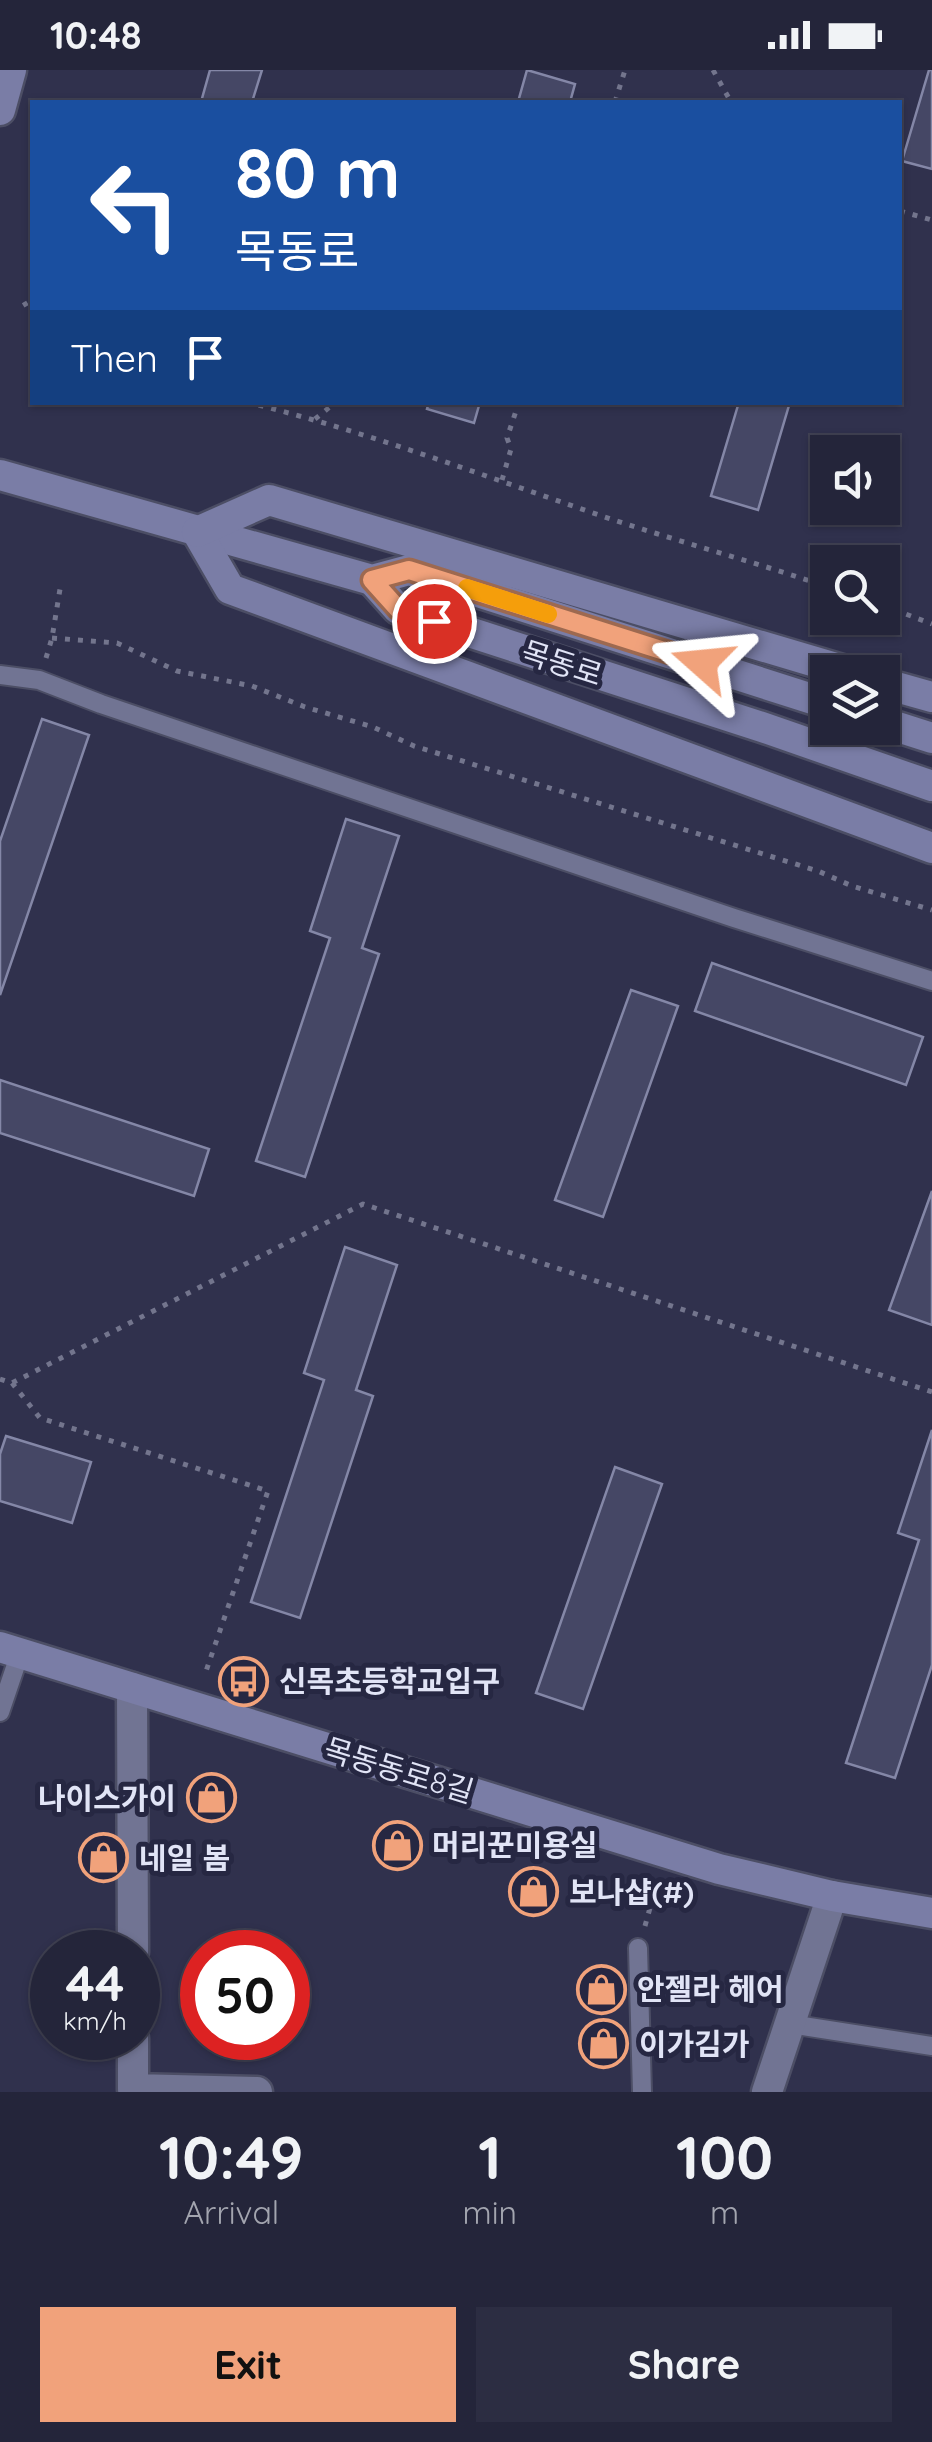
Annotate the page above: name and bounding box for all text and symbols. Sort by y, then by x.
text: 10:48 [50,11,142,59]
text: 80 m [235,128,400,216]
icon: left [70,140,200,270]
text: 목동로 [235,222,359,278]
icon: arrive [178,330,233,385]
text: Then [70,334,158,382]
map controls [810,435,900,745]
button: sound [810,435,900,525]
button: search [810,545,900,635]
pin [392,579,477,664]
icon: arrive [407,594,462,649]
position arrow [650,611,754,715]
street label: 목동로 [517,632,607,694]
button: layers [810,655,900,745]
bus stop icon: 신목초등학교입구 [218,1655,270,1707]
place label: 신목초등학교입구 [279,1662,500,1700]
street label: 목동동로8길 [320,1729,478,1811]
shop icon: 나이스가이 [185,1772,237,1824]
place label: 나이스가이 [38,1779,176,1817]
shop icon: 머리꾼미용실 [371,1819,423,1871]
place label: 머리꾼미용실 [432,1826,598,1864]
shop icon: 네일 봄 [78,1832,130,1884]
place label: 네일 봄 [139,1839,230,1877]
shop icon: 보나샵(#) [508,1866,560,1918]
place label: 보나샵(#) [569,1873,694,1911]
speed limit sign: 50 [180,1930,310,2060]
text: 44 [66,1951,124,2014]
shop icon: 안젤라 헤어 [576,1963,628,2015]
place label: 안젤라 헤어 [637,1970,783,2008]
text: km/h [63,2005,127,2036]
shop icon: 이가김가 [578,2018,630,2070]
place label: 이가김가 [639,2025,749,2063]
text: 10:49 [159,2119,304,2194]
text: 1 [478,2119,502,2194]
text: 100 [676,2119,773,2194]
text: Arrival [183,2192,279,2232]
text: min [463,2192,517,2232]
text: m [710,2192,739,2232]
button: Exit [40,2307,456,2422]
button: Share [476,2307,892,2422]

